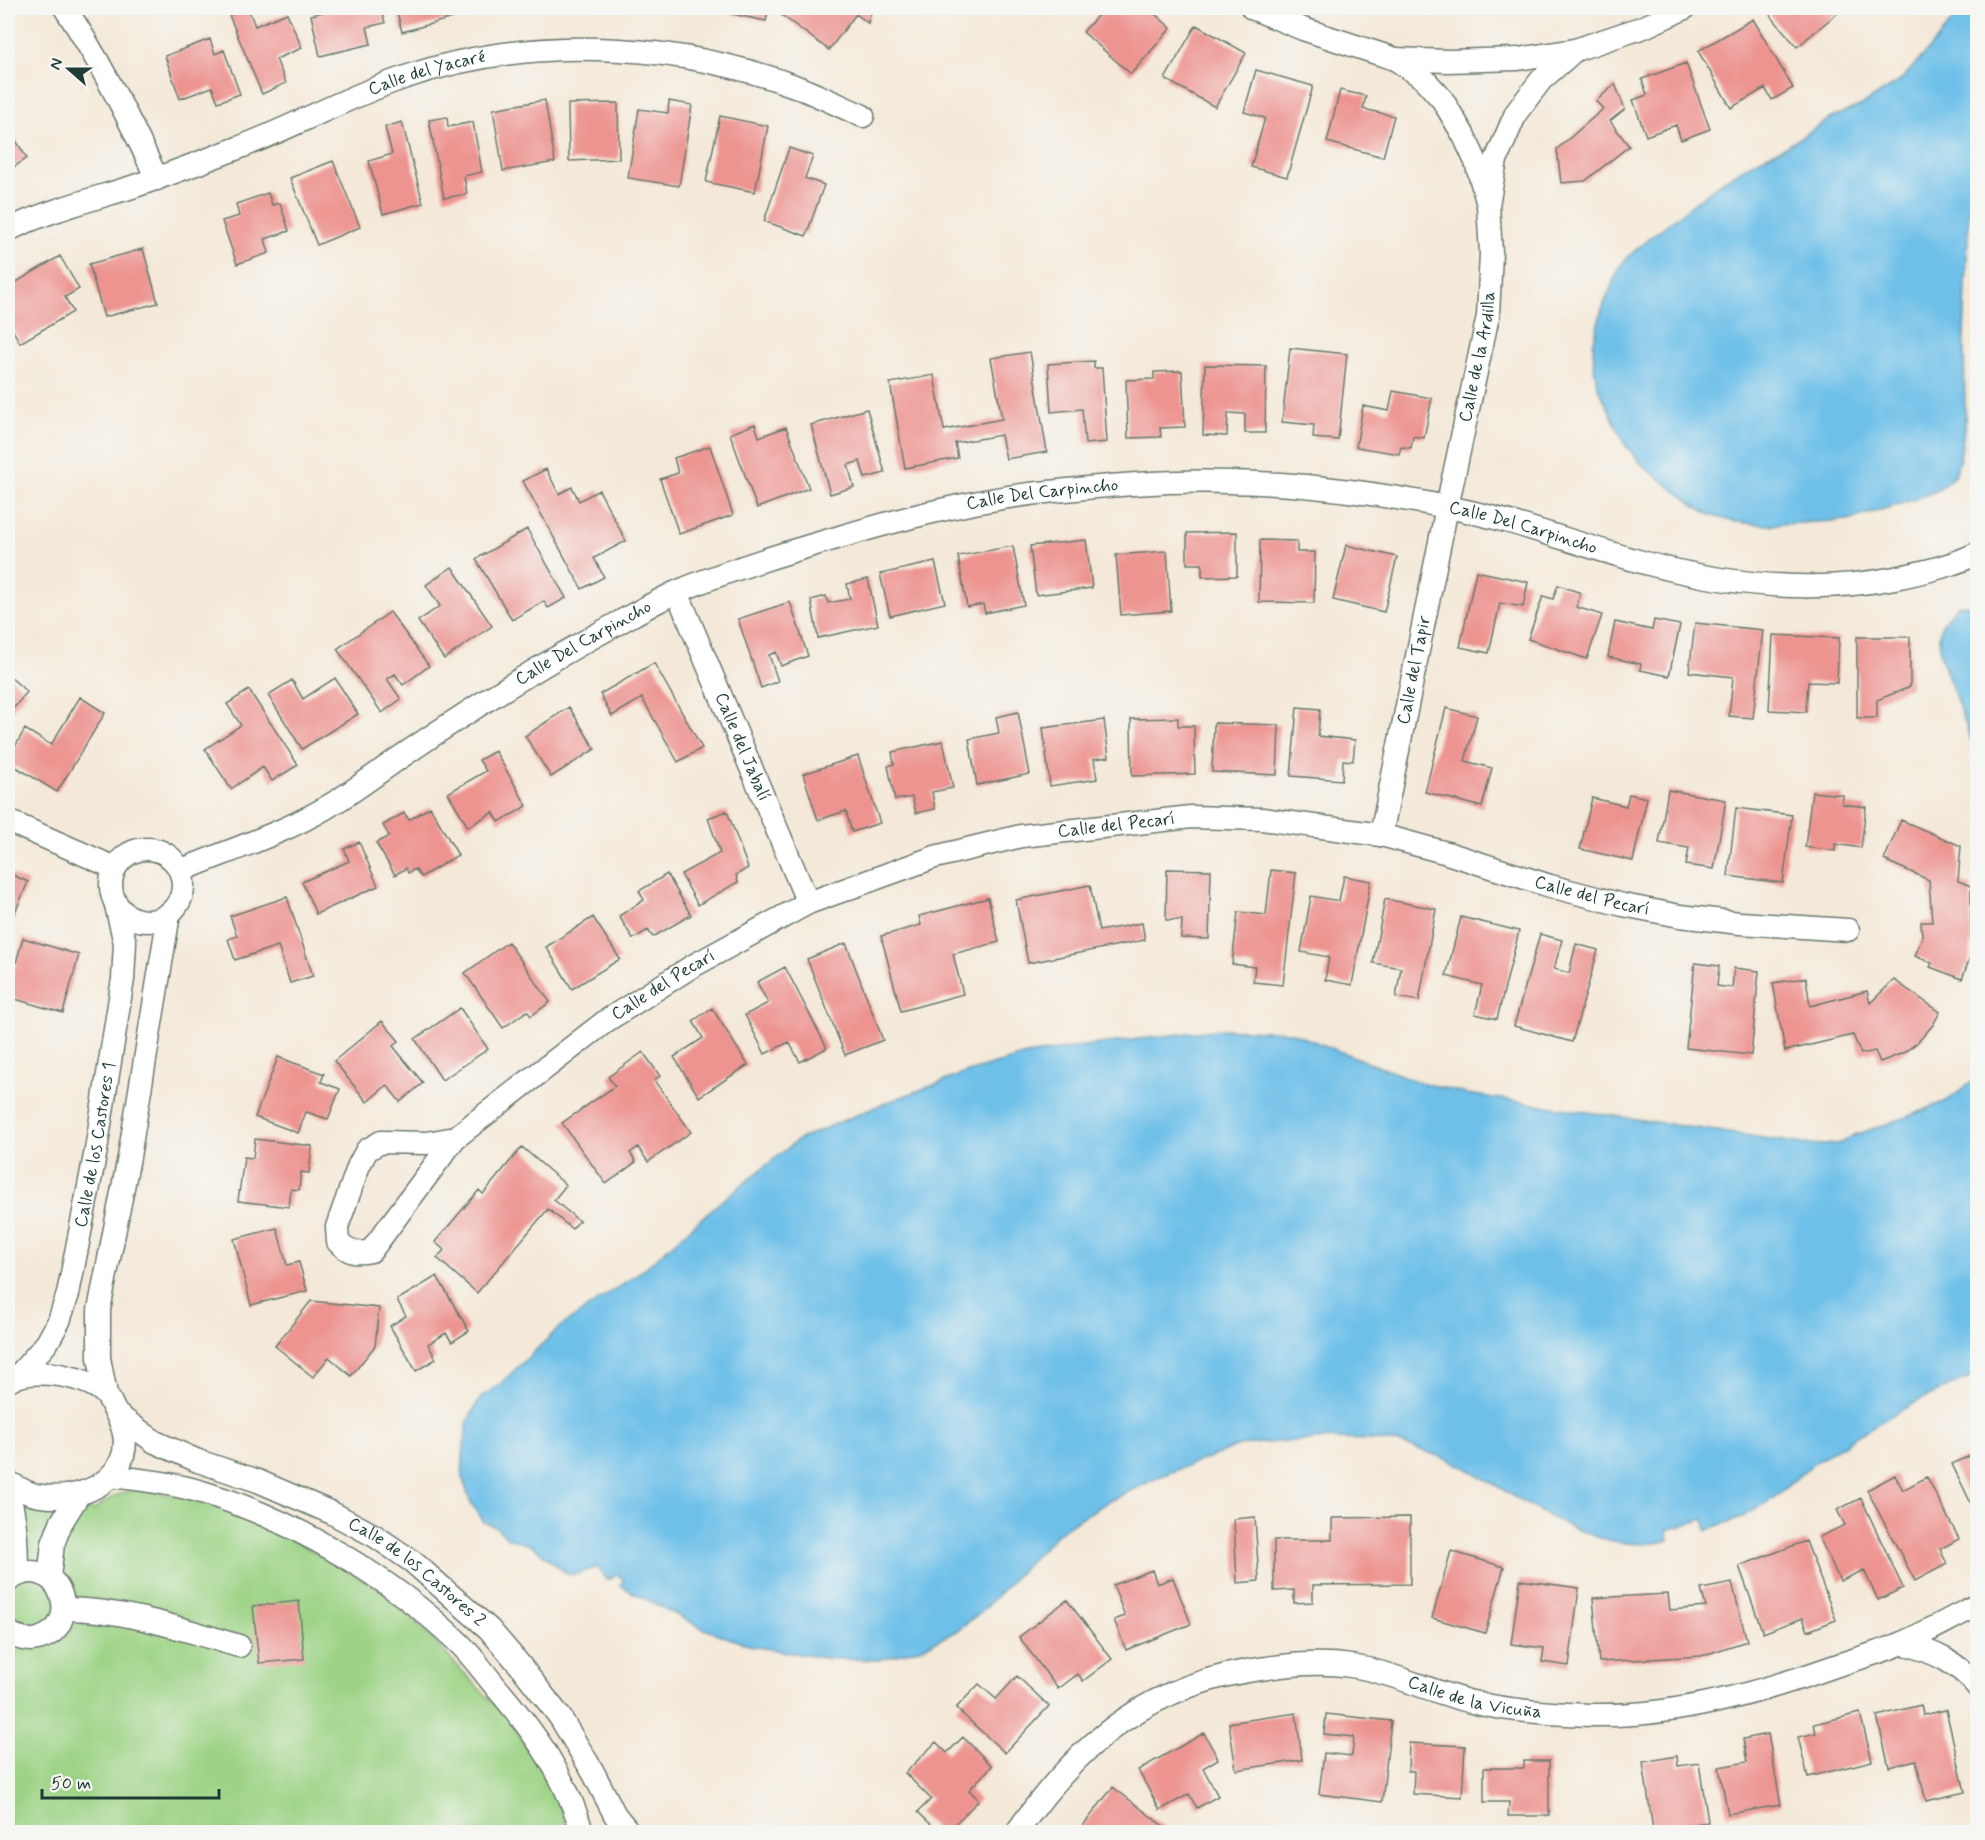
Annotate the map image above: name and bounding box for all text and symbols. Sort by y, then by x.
north arrow [39,39,99,99]
street label: Calle del Yacaré [365,45,487,102]
text: N [45,55,68,73]
street label: Calle de la Ardilla [1454,291,1501,425]
street label: Calle Del Carpincho [964,473,1119,516]
street label: Calle Del Carpincho [1447,496,1600,560]
street label: Calle Del Carpincho [511,595,656,692]
street label: Calle del Tapir [1392,613,1437,727]
street label: Calle del Jabalí [709,689,776,805]
street label: Calle del Pecarí [1056,807,1176,844]
street label: Calle del Pecarí [1531,870,1652,922]
street label: Calle del Pecarí [607,944,719,1027]
street label: Calle de los Castores 1 [69,1061,122,1230]
street label: Calle de los Castores 2 [344,1512,491,1633]
street label: Calle de la Vicuña [1404,1670,1543,1724]
scale bar [42,1762,219,1800]
text: 50 m [51,1772,91,1796]

